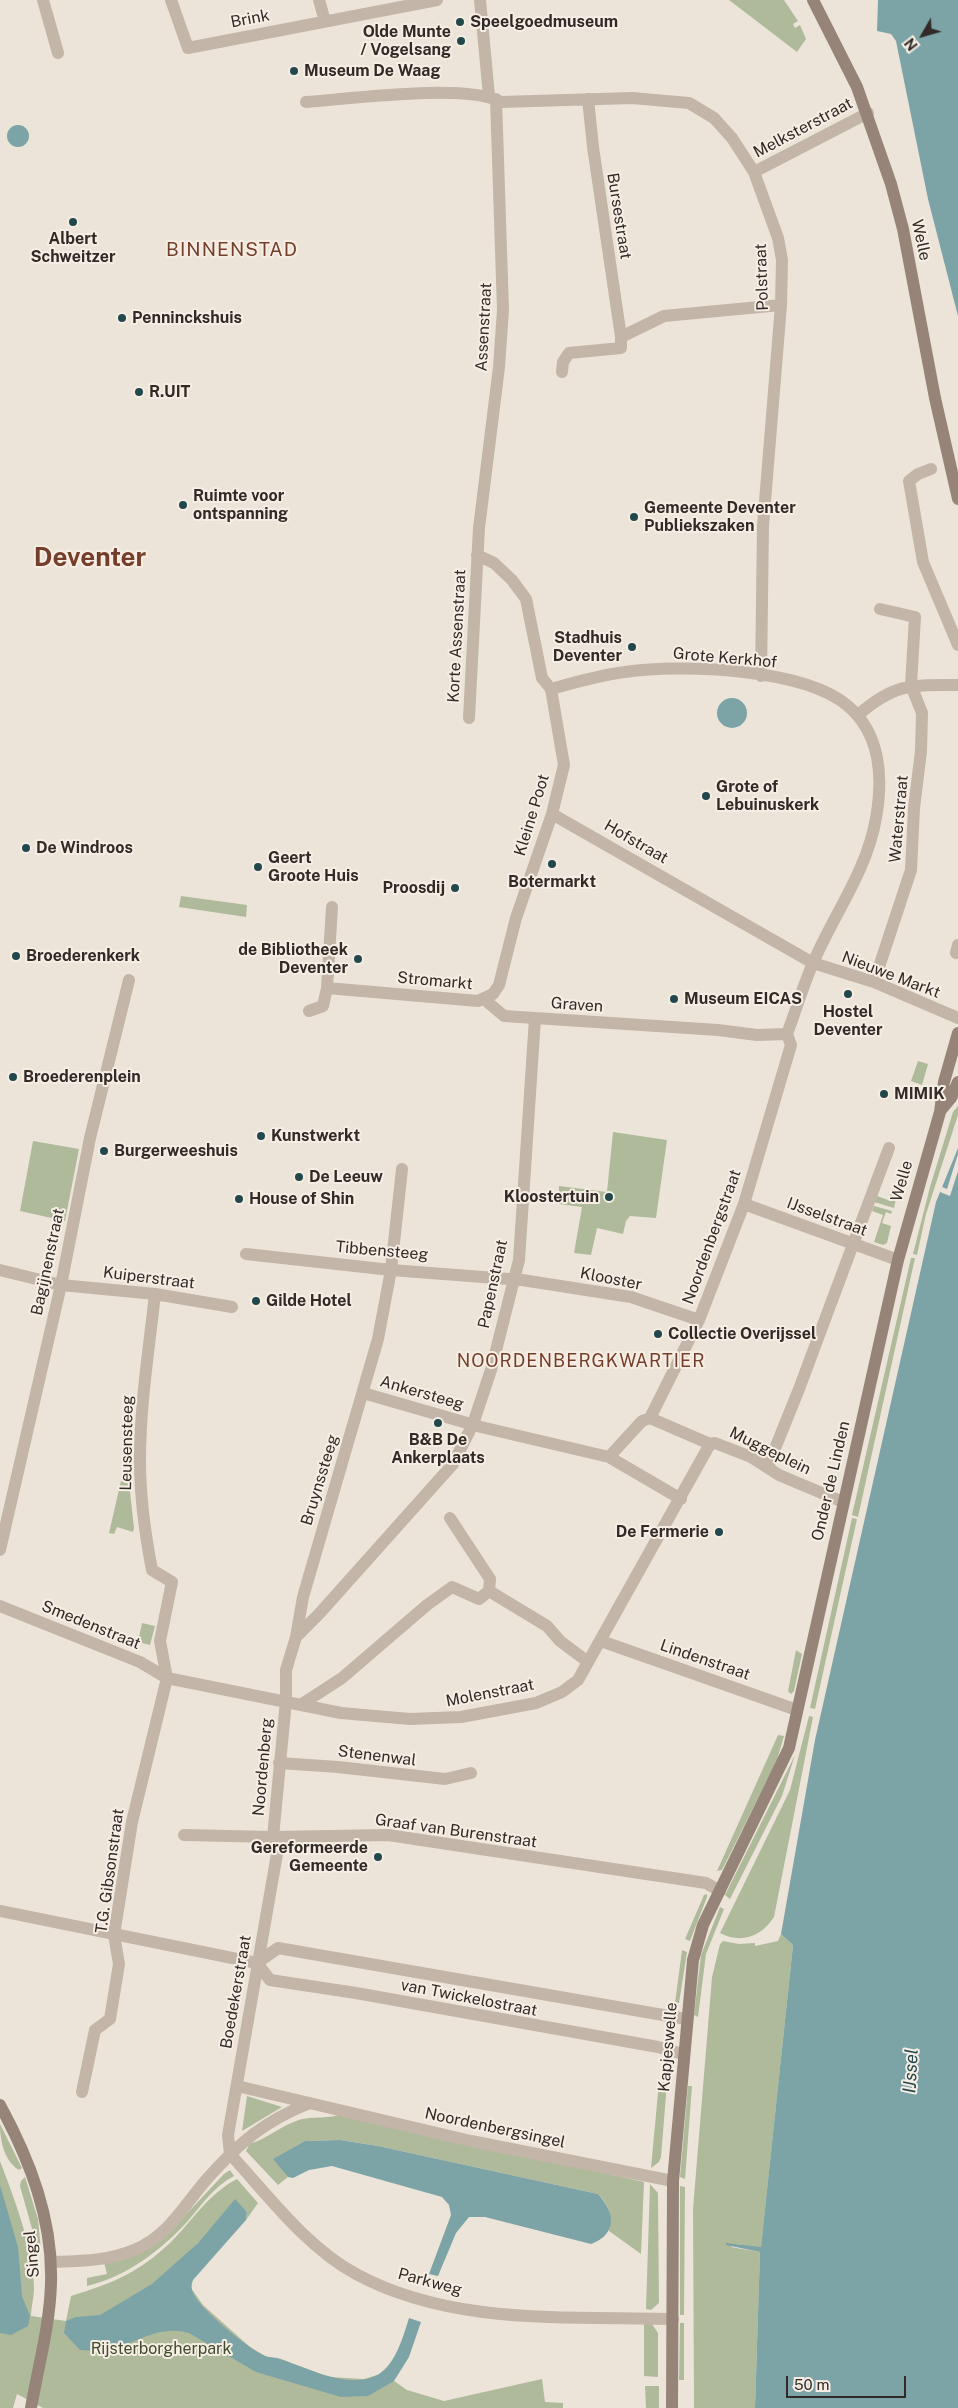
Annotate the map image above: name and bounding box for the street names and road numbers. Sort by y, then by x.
street label: Brink [229,6,271,32]
street label: Melksterstraat [750,94,856,162]
street label: Bursestraat [603,171,635,261]
street label: Welle [907,218,935,262]
street label: Polstraat [751,243,773,311]
street label: Assenstraat [472,282,496,372]
street label: Korte Assenstraat [444,569,470,703]
street label: Grote Kerkhof [672,644,778,672]
street label: Kleine Poot [510,772,554,858]
street label: Waterstraat [886,774,912,864]
street label: Hofstraat [601,816,671,868]
street label: Nieuwe Markt [839,947,943,1003]
street label: Stromarkt [396,968,474,994]
street label: Graven [550,994,604,1016]
street label: Welle [887,1158,917,1204]
street label: Noordenbergstraat [679,1167,745,1307]
street label: IJsselstraat [784,1194,870,1240]
street label: Bagijnenstraat [27,1207,69,1317]
street label: Tibbensteeg [335,1237,429,1265]
street label: Papenstraat [474,1238,512,1330]
street label: Kuiperstraat [102,1263,196,1293]
street label: Klooster [578,1264,644,1294]
street label: Ankersteeg [378,1372,466,1414]
street label: Leusensteeg [117,1395,137,1491]
street label: Onder de Linden [808,1419,854,1543]
street label: Muggeplein [726,1423,814,1479]
street label: Bruynssteeg [297,1432,343,1528]
street label: Smedenstraat [39,1596,143,1654]
street label: Lindenstraat [657,1636,753,1684]
street label: Molenstraat [444,1675,536,1711]
street label: Noordenberg [249,1717,277,1817]
street label: Stenenwal [337,1742,417,1770]
street label: T.G. Gibsonstraat [92,1807,128,1935]
street label: Graaf van Burenstraat [374,1810,538,1852]
street label: Boedekerstraat [217,1934,255,2050]
street label: van Twickelostraat [399,1975,539,2021]
street label: Kapjeswelle [655,2001,681,2093]
street label: Noordenbergsingel [423,2104,567,2152]
street label: Singel [20,2229,44,2279]
street label: Parkweg [396,2264,464,2300]

